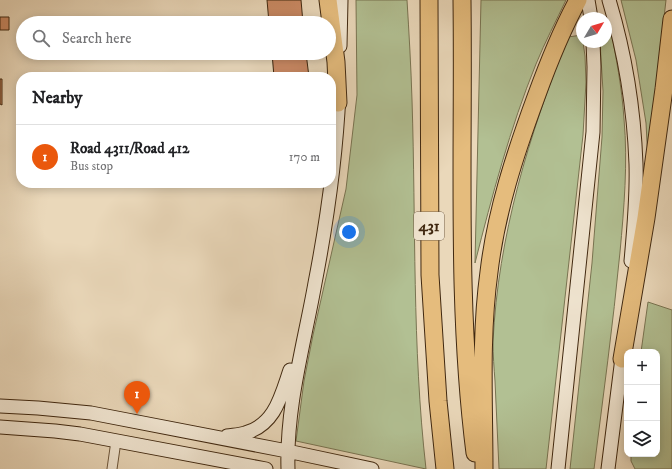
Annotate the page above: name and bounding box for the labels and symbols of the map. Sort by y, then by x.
north arrow [576,12,612,48]
road number: 431 [414,212,444,240]
your location [339,222,359,242]
pin: 1 [124,381,150,414]

